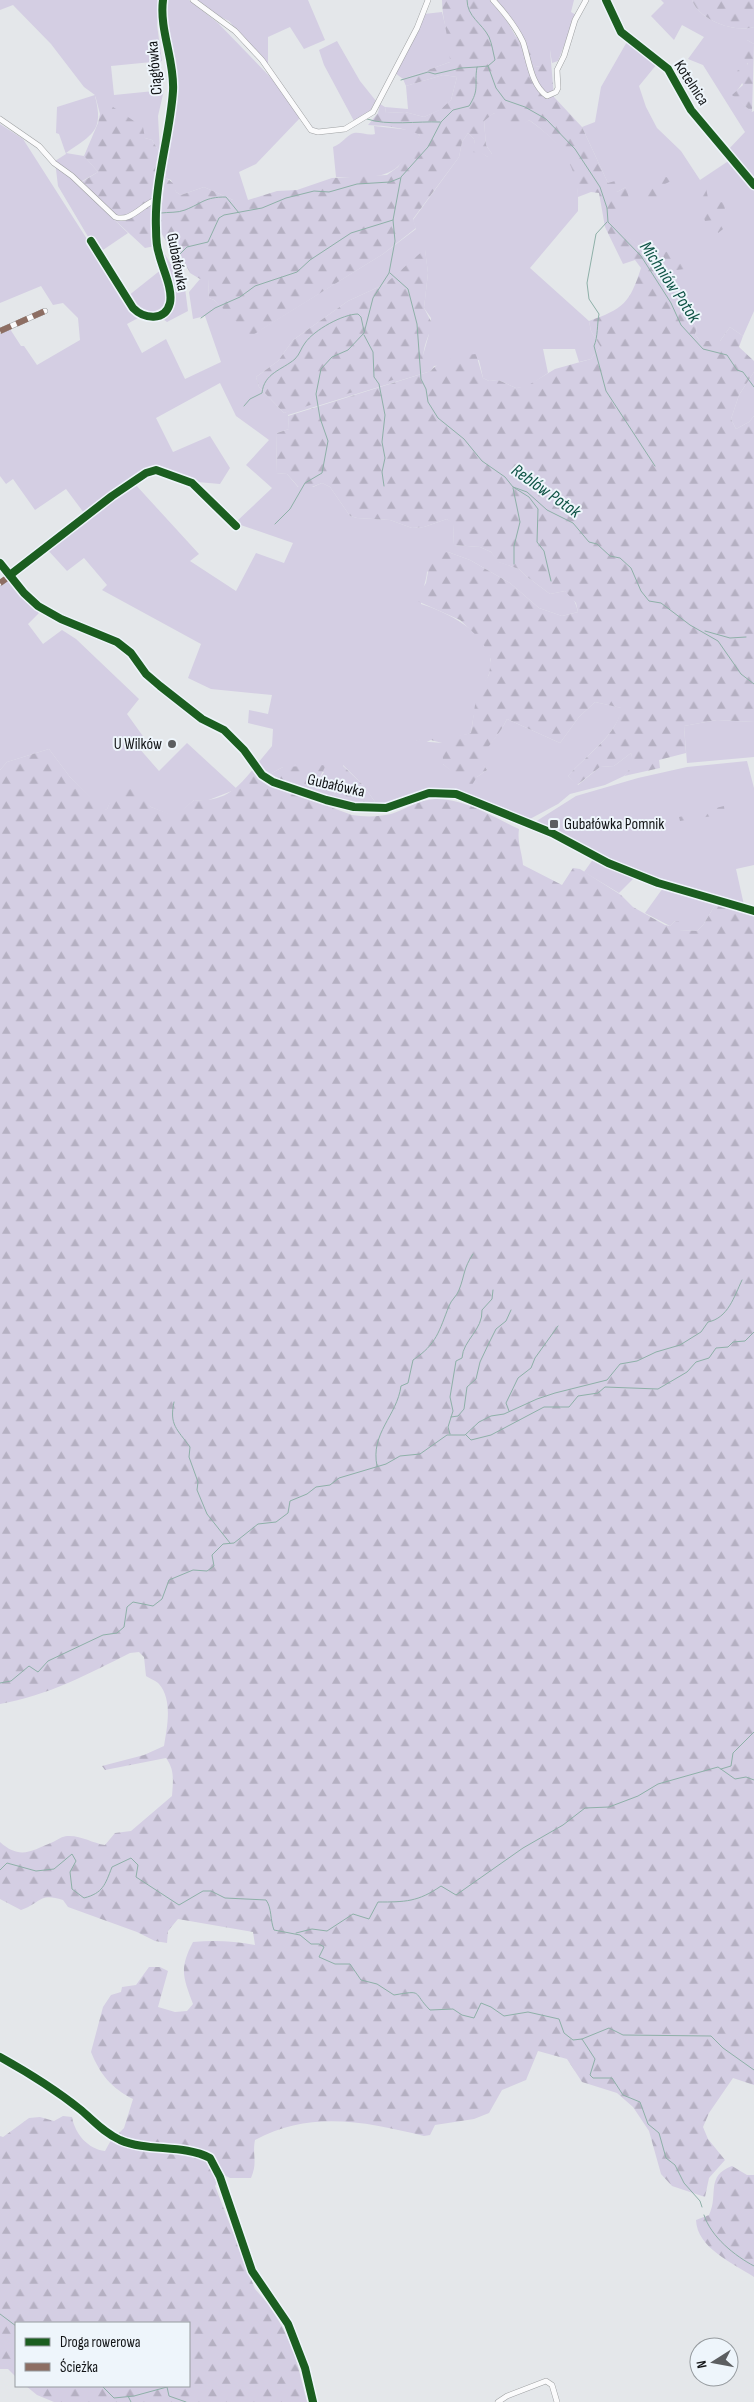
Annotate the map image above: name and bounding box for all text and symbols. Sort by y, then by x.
street label: Ciągłówka [143,40,167,96]
street label: Kotelnica [669,57,713,109]
street label: Gubałówka [162,232,192,292]
water label: Michniów Potok [635,237,705,328]
water label: Reblów Potok [507,460,586,523]
place label: U Wilków [114,735,162,754]
marker: U Wilków [166,738,178,750]
street label: Gubałówka [305,770,367,802]
place label: Gubałówka Pomnik [564,815,664,834]
marker: Gubałówka Pomnik [548,818,560,830]
legend [15,2322,190,2387]
text: Droga rowerowa [60,2333,141,2352]
north arrow [689,2337,739,2387]
text: Ścieżka [60,2358,98,2377]
text: N [693,2359,711,2370]

